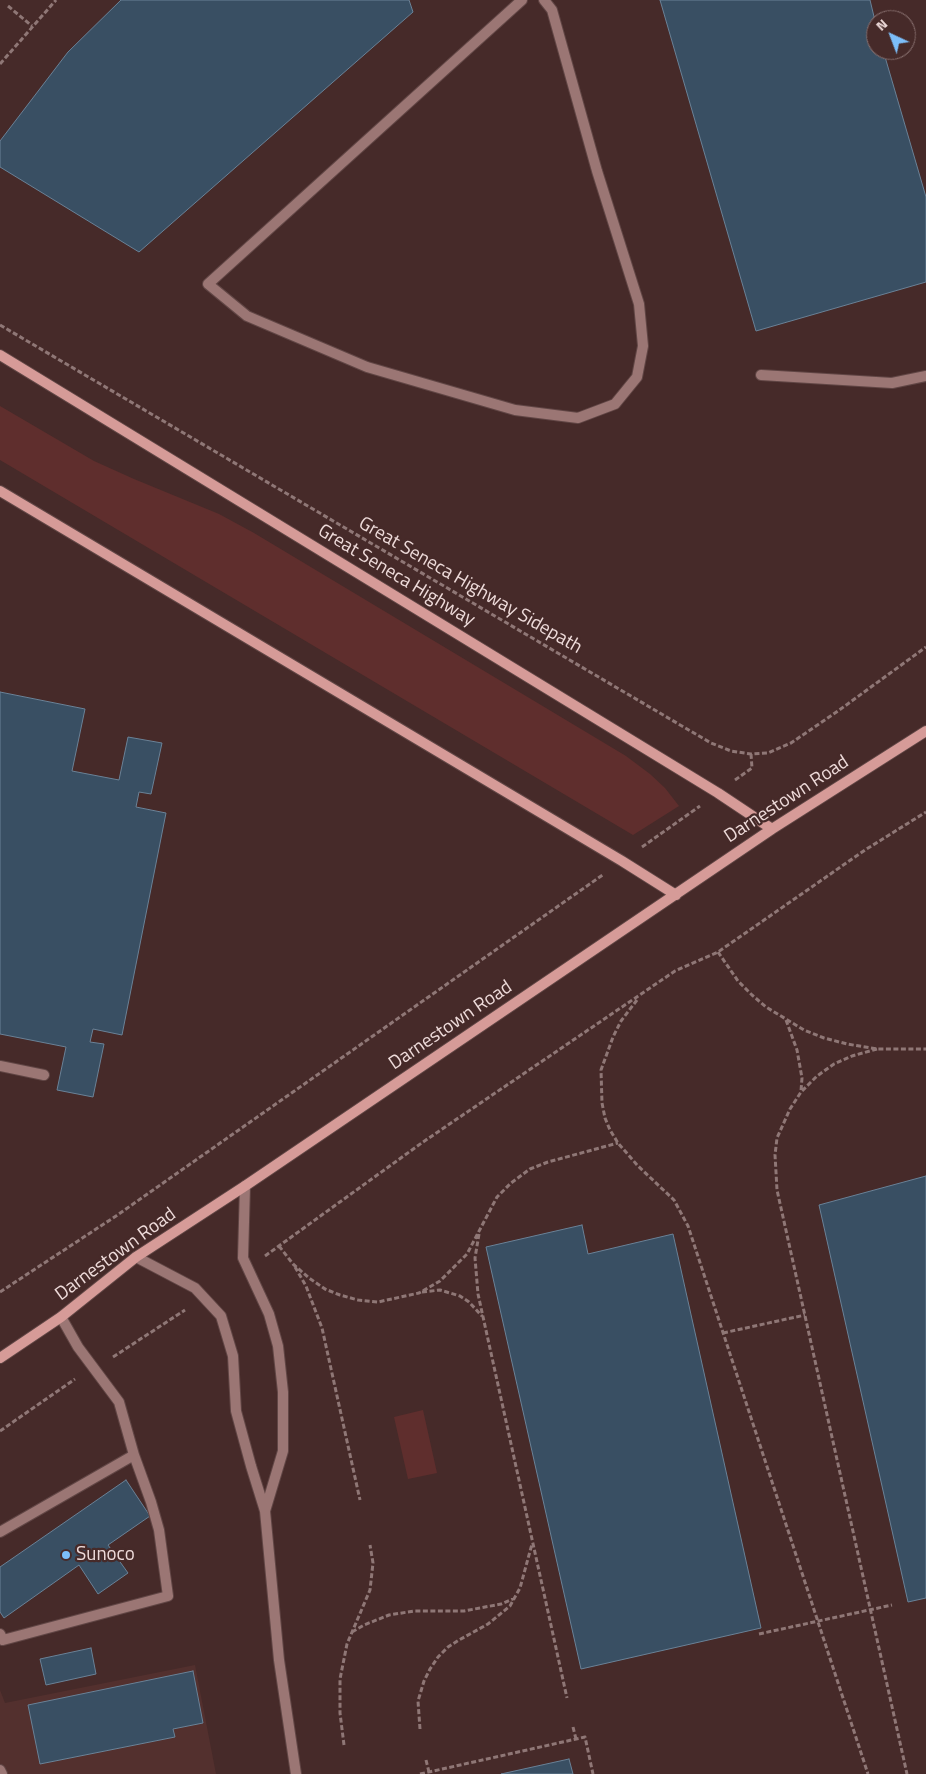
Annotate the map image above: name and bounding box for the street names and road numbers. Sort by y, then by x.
street label: Great Seneca Highway Sidepath [354,513,586,659]
street label: Great Seneca Highway [313,520,479,632]
street label: Darnestown Road [721,751,853,849]
street label: Darnestown Road [385,976,517,1076]
street label: Darnestown Road [51,1204,181,1306]

